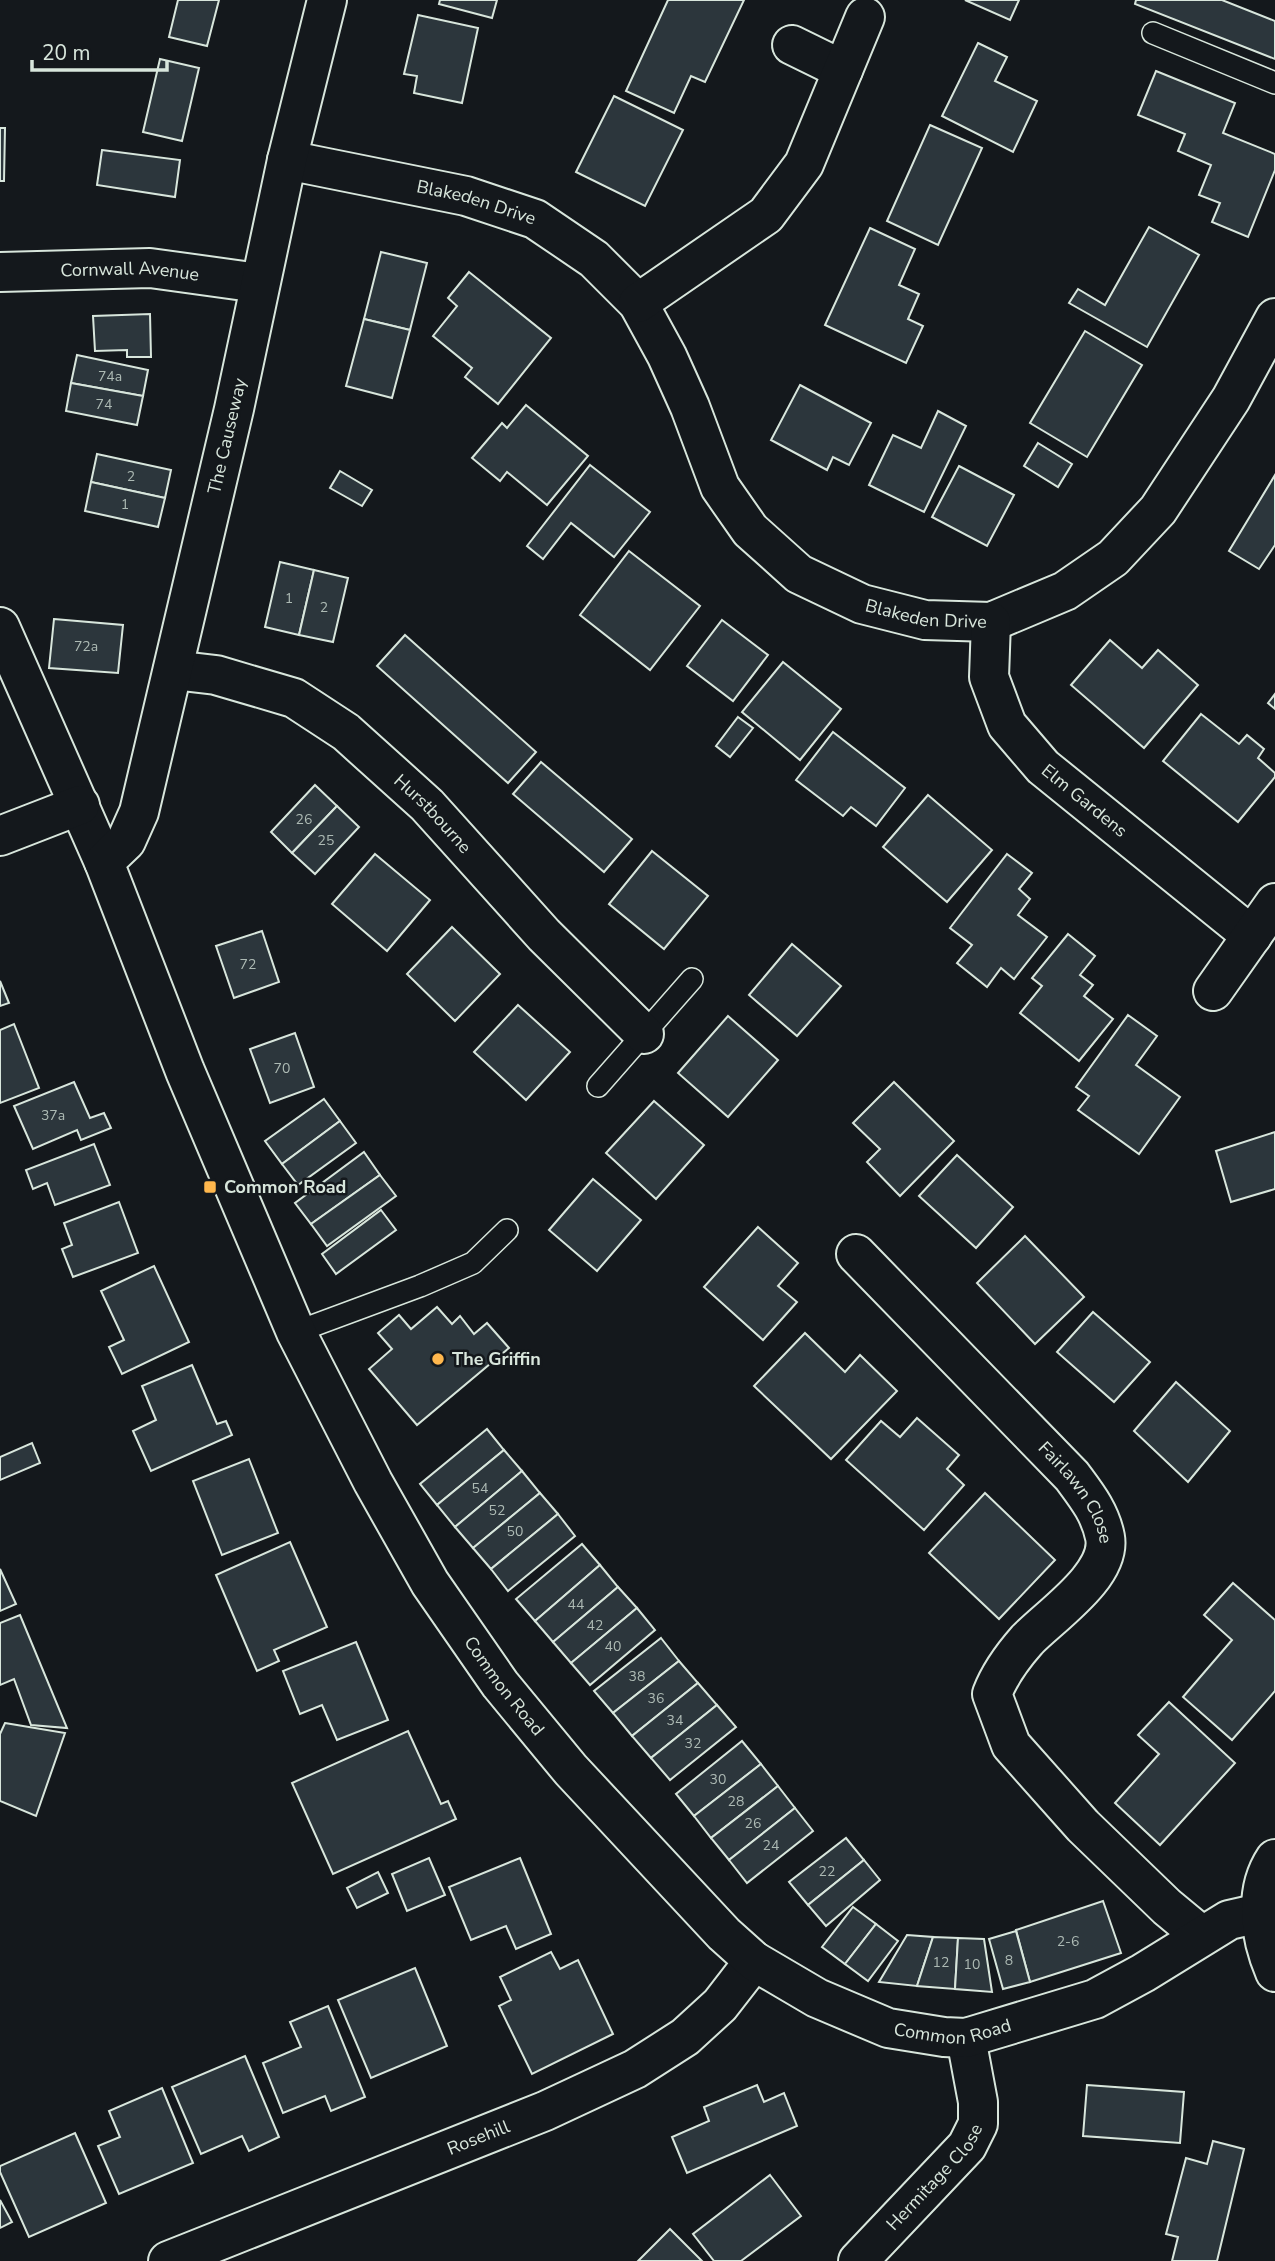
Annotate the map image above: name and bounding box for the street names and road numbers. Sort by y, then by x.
street label: Blakeden Drive [414,174,539,230]
street label: Cornwall Avenue [60,256,201,287]
street label: The Causeway [202,375,252,496]
street label: Blakeden Drive [863,593,987,634]
street label: Elm Gardens [1037,759,1132,843]
street label: Hurstbourne [389,769,477,859]
street label: Fairlawn Close [1033,1436,1118,1545]
street label: Common Road [458,1632,550,1741]
street label: Common Road [892,2013,1014,2050]
street label: Rosehill [444,2114,514,2161]
street label: Hermitage Close [881,2120,988,2236]

